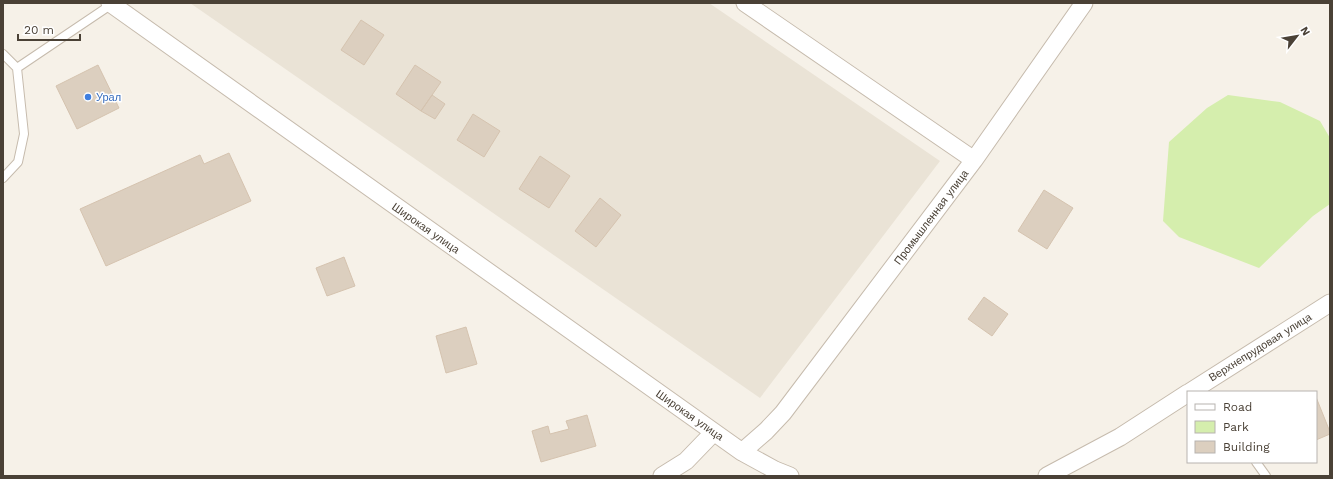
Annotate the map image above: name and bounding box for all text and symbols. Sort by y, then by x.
scale bar [18,16,80,42]
north arrow [1277,16,1317,56]
text: 20 m [24,23,54,37]
text: N [1297,24,1313,38]
place label: Урал [96,91,121,104]
marker: Урал [83,92,93,102]
street label: Промышленная улица [892,167,972,267]
street label: Широкая улица [389,200,463,257]
street label: Верхнепрудовая улица [1207,310,1315,384]
street label: Широкая улица [653,387,727,444]
legend [1187,391,1317,463]
text: Road [1223,400,1252,414]
text: Park [1223,420,1249,434]
text: Building [1223,440,1270,454]

